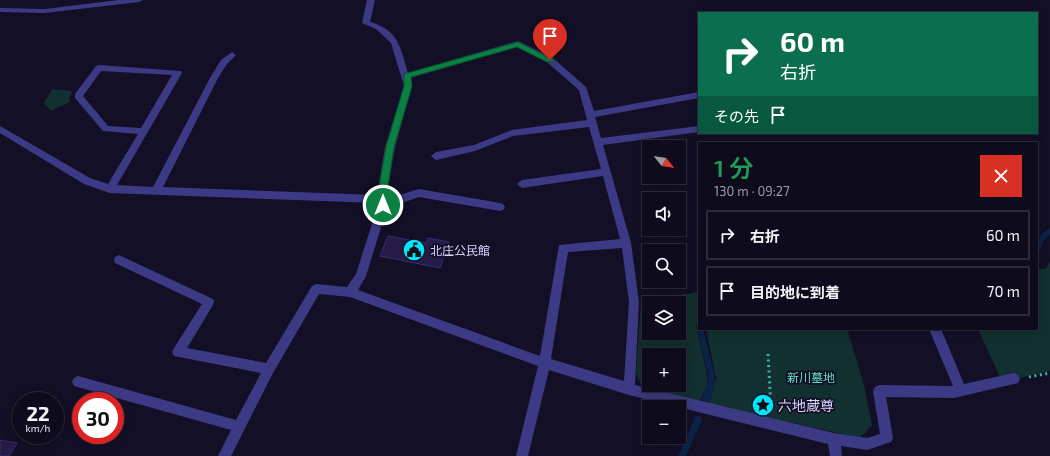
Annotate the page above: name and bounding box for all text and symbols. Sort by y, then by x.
pin [533,19,567,60]
text: 60 m [780,24,845,58]
icon: arrive [539,25,561,47]
icon: right [714,28,766,80]
text: 右折 [780,61,816,83]
icon: arrive [767,104,789,126]
text: その先 [714,107,759,125]
north arrow [642,140,686,184]
map controls [642,140,686,444]
text: 1 分 [714,153,753,182]
button: close [980,155,1022,197]
text: 130 m · 09:27 [714,183,790,199]
position arrow [362,184,404,226]
button: sound [642,192,686,236]
icon: right [716,224,738,246]
text: 60 m [986,226,1020,244]
text: 右折 [750,227,780,245]
public building icon: 北庄公民館 [401,237,427,263]
place label: 北庄公民館 [430,243,490,257]
button: search [642,244,686,288]
icon: arrive [716,280,738,302]
text: 70 m [987,282,1020,300]
text: 目的地に到着 [750,283,840,301]
button: layers [642,296,686,340]
button: + [642,348,686,392]
park label: 新川墓地 [787,370,835,384]
speed limit sign: 30 [72,392,124,444]
place icon: 六地蔵尊 [750,392,776,418]
place label: 六地蔵尊 [778,397,834,414]
button: − [642,400,686,444]
text: 22 [26,401,50,425]
text: km/h [26,422,50,434]

